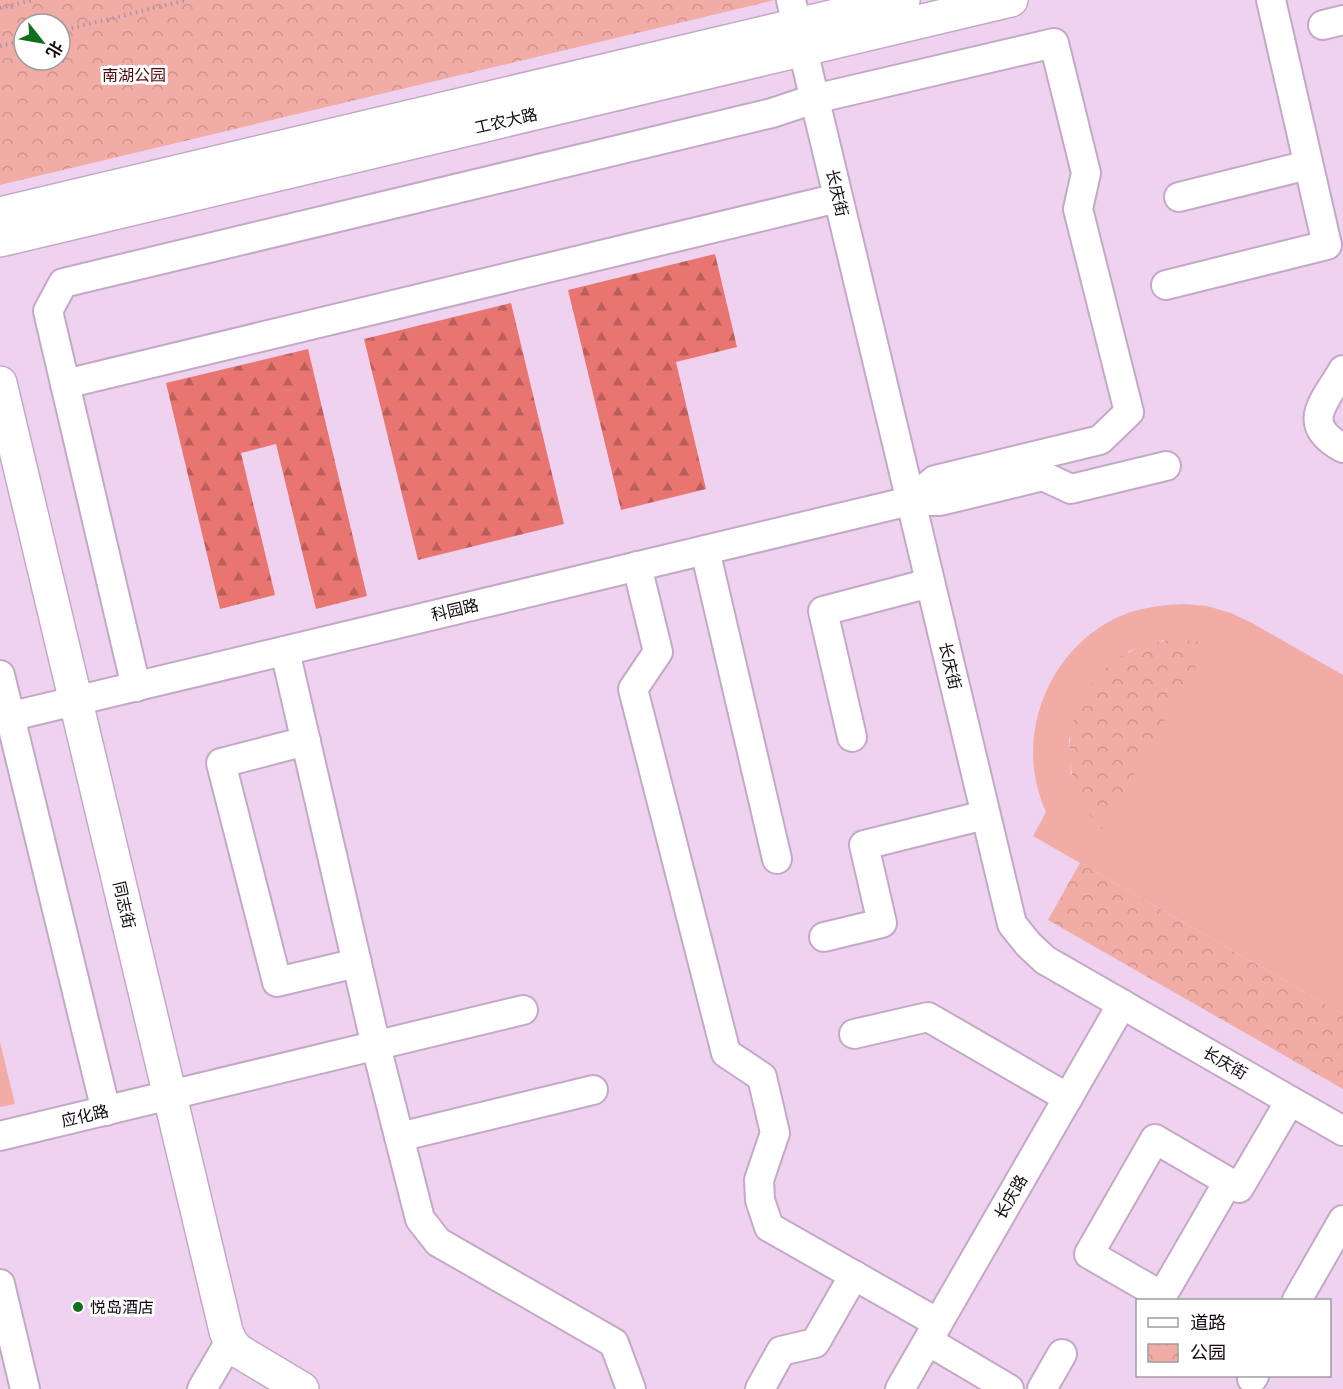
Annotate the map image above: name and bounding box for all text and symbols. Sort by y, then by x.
north arrow [12,12,72,72]
text: 北 [42,38,67,61]
park label: 南湖公园 [102,66,166,85]
street label: 工农大路 [473,105,539,137]
street label: 长庆街 [822,167,852,219]
street label: 科园路 [429,595,481,625]
street label: 长庆街 [935,640,965,692]
street label: 同志街 [109,879,139,931]
street label: 长庆街 [1199,1043,1251,1083]
street label: 应化路 [59,1101,111,1131]
street label: 长庆路 [991,1171,1031,1223]
place label: 悦岛酒店 [90,1298,154,1317]
legend [1136,1299,1331,1377]
marker: 悦岛酒店 [71,1300,85,1314]
text: 道路 [1190,1312,1226,1334]
text: 公园 [1190,1342,1226,1364]

